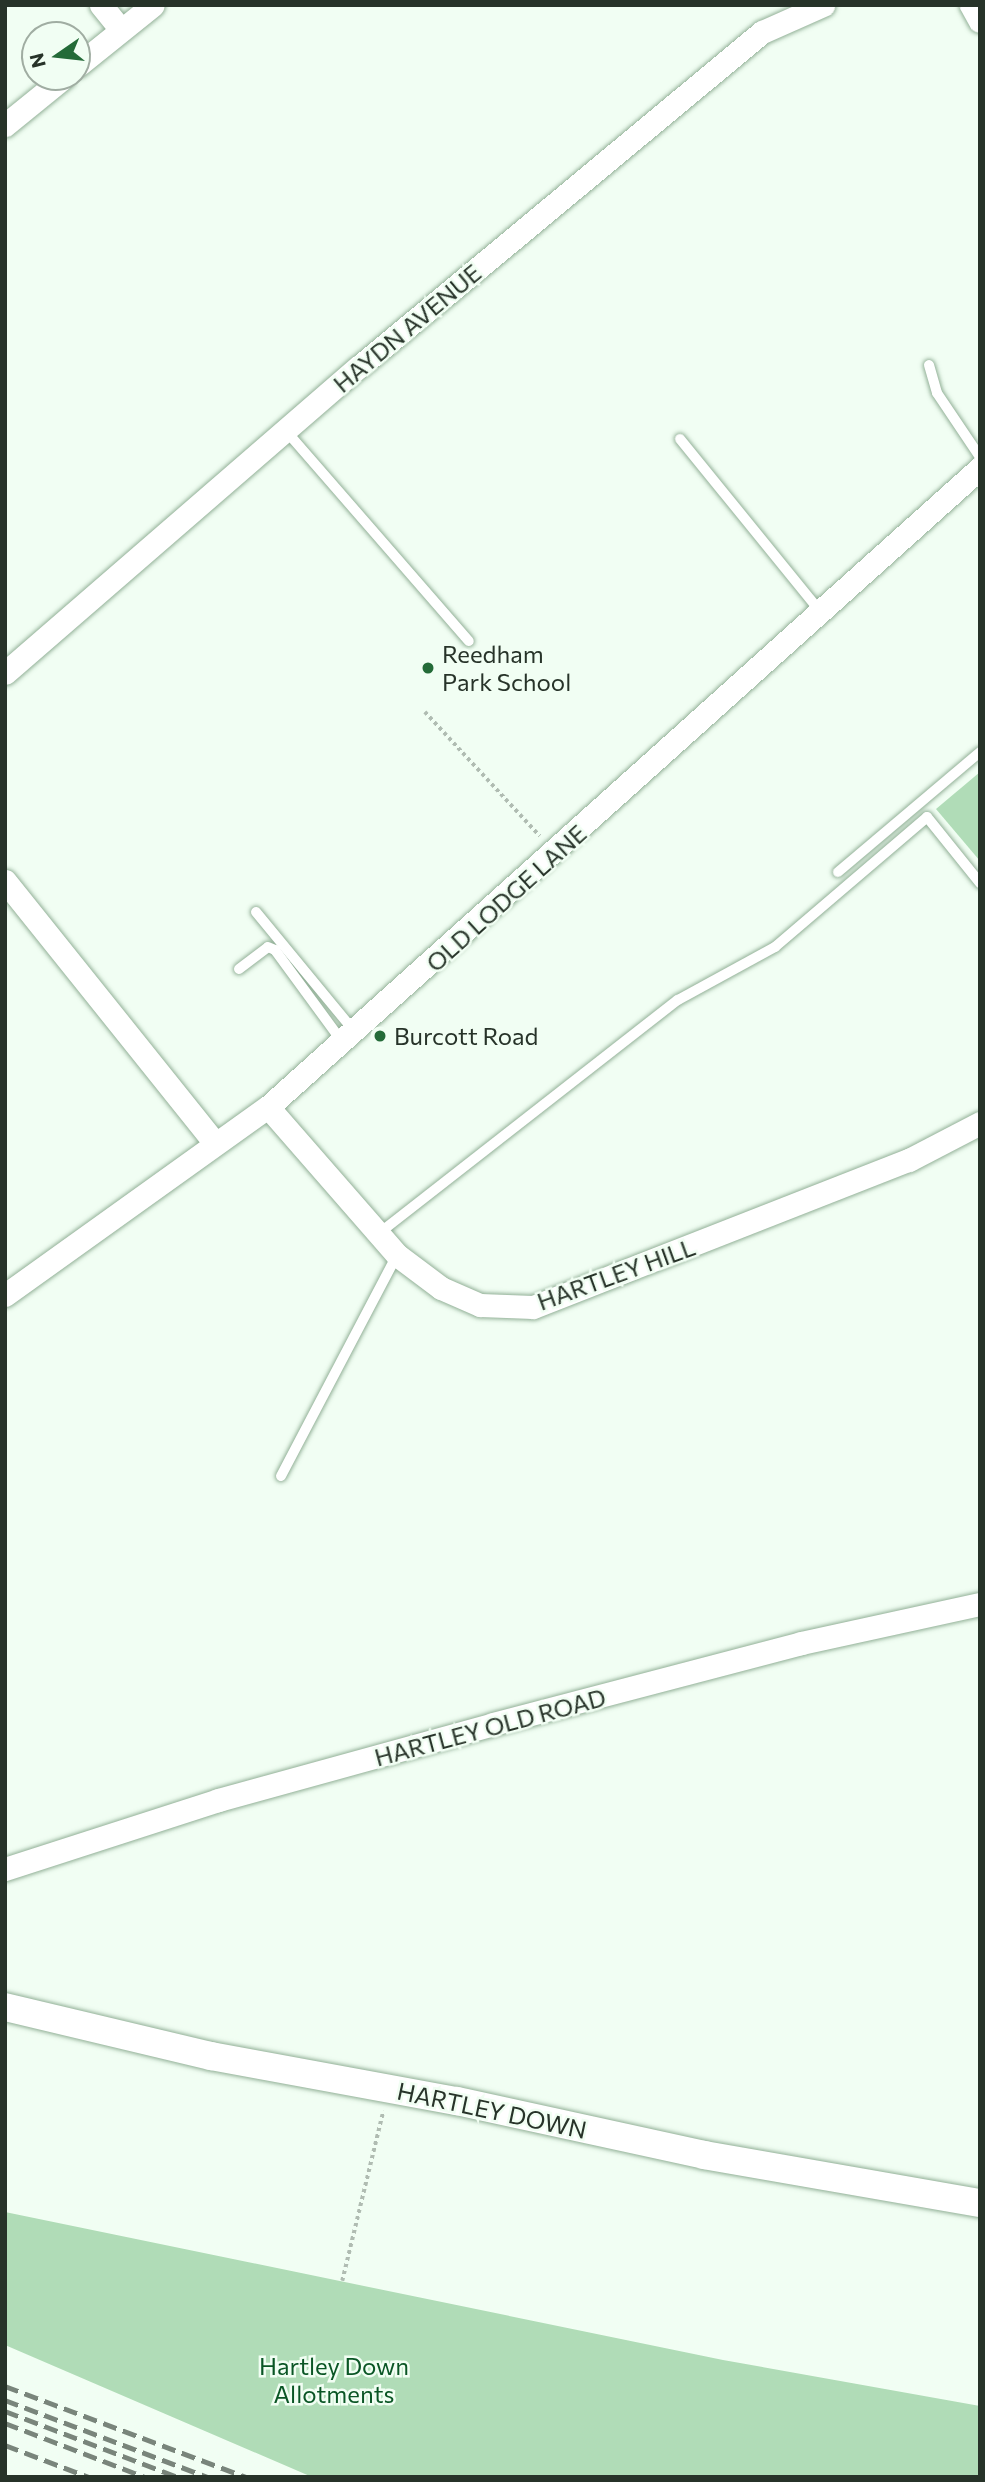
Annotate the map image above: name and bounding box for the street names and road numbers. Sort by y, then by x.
street label: HAYDN AVENUE [327,258,487,398]
street label: OLD LODGE LANE [420,819,592,977]
street label: HARTLEY HILL [533,1232,699,1316]
street label: HARTLEY OLD ROAD [371,1682,609,1772]
street label: HARTLEY DOWN [395,2076,589,2144]

